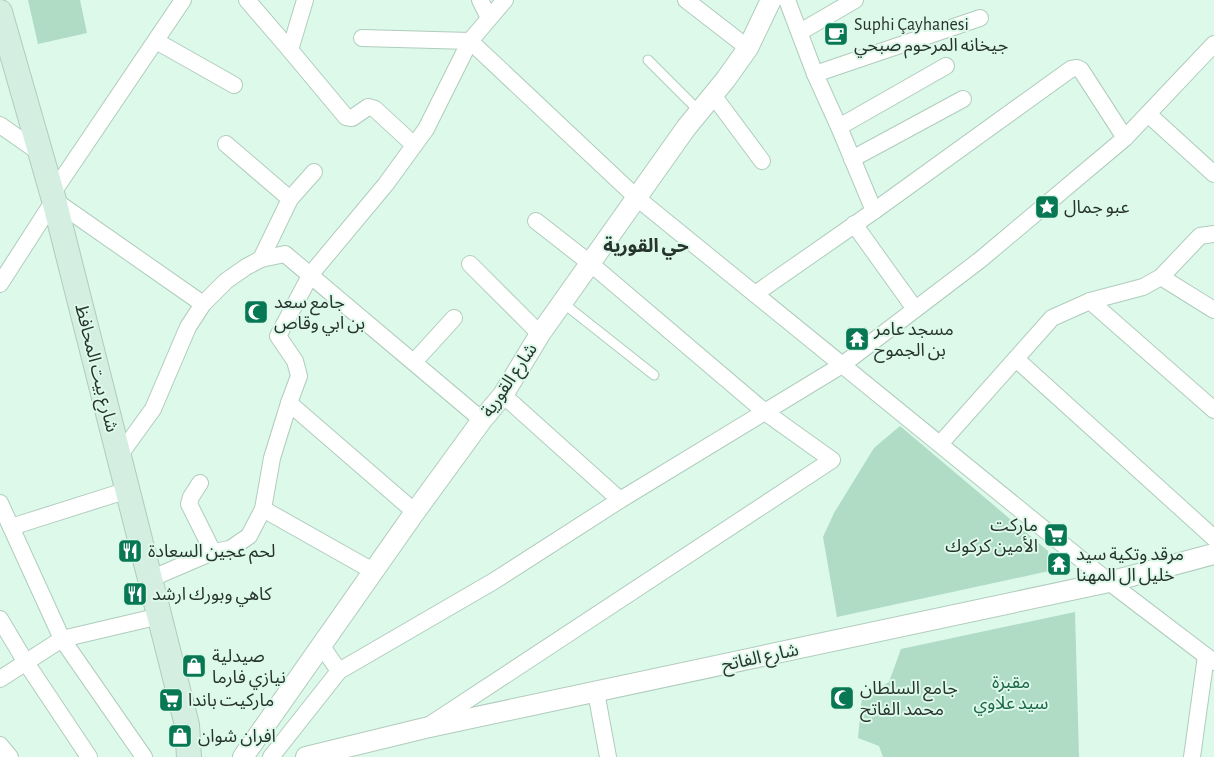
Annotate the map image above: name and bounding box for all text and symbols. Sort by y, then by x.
place label: Suphi Çayhanesi جيخانه المرحوم صبحي [854,16,1008,59]
cafe icon: Suphi Çayhanesi جيخانه المرحوم صبحي [823,21,849,47]
place icon: عبو جمال [1034,194,1060,220]
place label: عبو جمال [1064,199,1129,218]
district label: حي القورية [603,236,689,260]
place label: جامع سعد بن ابي وقاص [274,294,365,336]
mosque icon: جامع سعد بن ابي وقاص [243,299,269,325]
street label: شارع بيت المحافظ [68,302,121,435]
place label: مسجد عامر بن الجموح [873,321,954,363]
temple icon: مسجد عامر بن الجموح [844,326,870,352]
street label: شارع القورية [479,340,544,423]
place label: ماركت الأمين كركوك [945,517,1038,557]
supermarket icon: ماركت الأمين كركوك [1043,522,1069,548]
restaurant icon: لحم عجين السعادة [117,538,143,564]
place label: لحم عجين السعادة [148,543,275,564]
place label: مرقد وتكية سيد خليل ال المهنا [1076,546,1184,586]
temple icon: مرقد وتكية سيد خليل ال المهنا [1046,551,1072,577]
restaurant icon: كاهي وبورك ارشد [122,581,148,607]
place label: كاهي وبورك ارشد [152,586,272,607]
street label: شارع الفاتح [720,641,801,679]
place label: صيدلية نيازي فارما [212,648,286,690]
shop icon: صيدلية نيازي فارما [181,653,207,679]
park label: مقبرة سيد علاوي [974,674,1048,716]
place label: جامع السلطان محمد الفاتح [860,680,958,722]
mosque icon: جامع السلطان محمد الفاتح [829,685,855,711]
supermarket icon: ماركيت باندا [158,687,184,713]
place label: ماركيت باندا [188,692,274,711]
shop icon: افران شوان [167,723,193,749]
place label: افران شوان [198,728,276,747]

